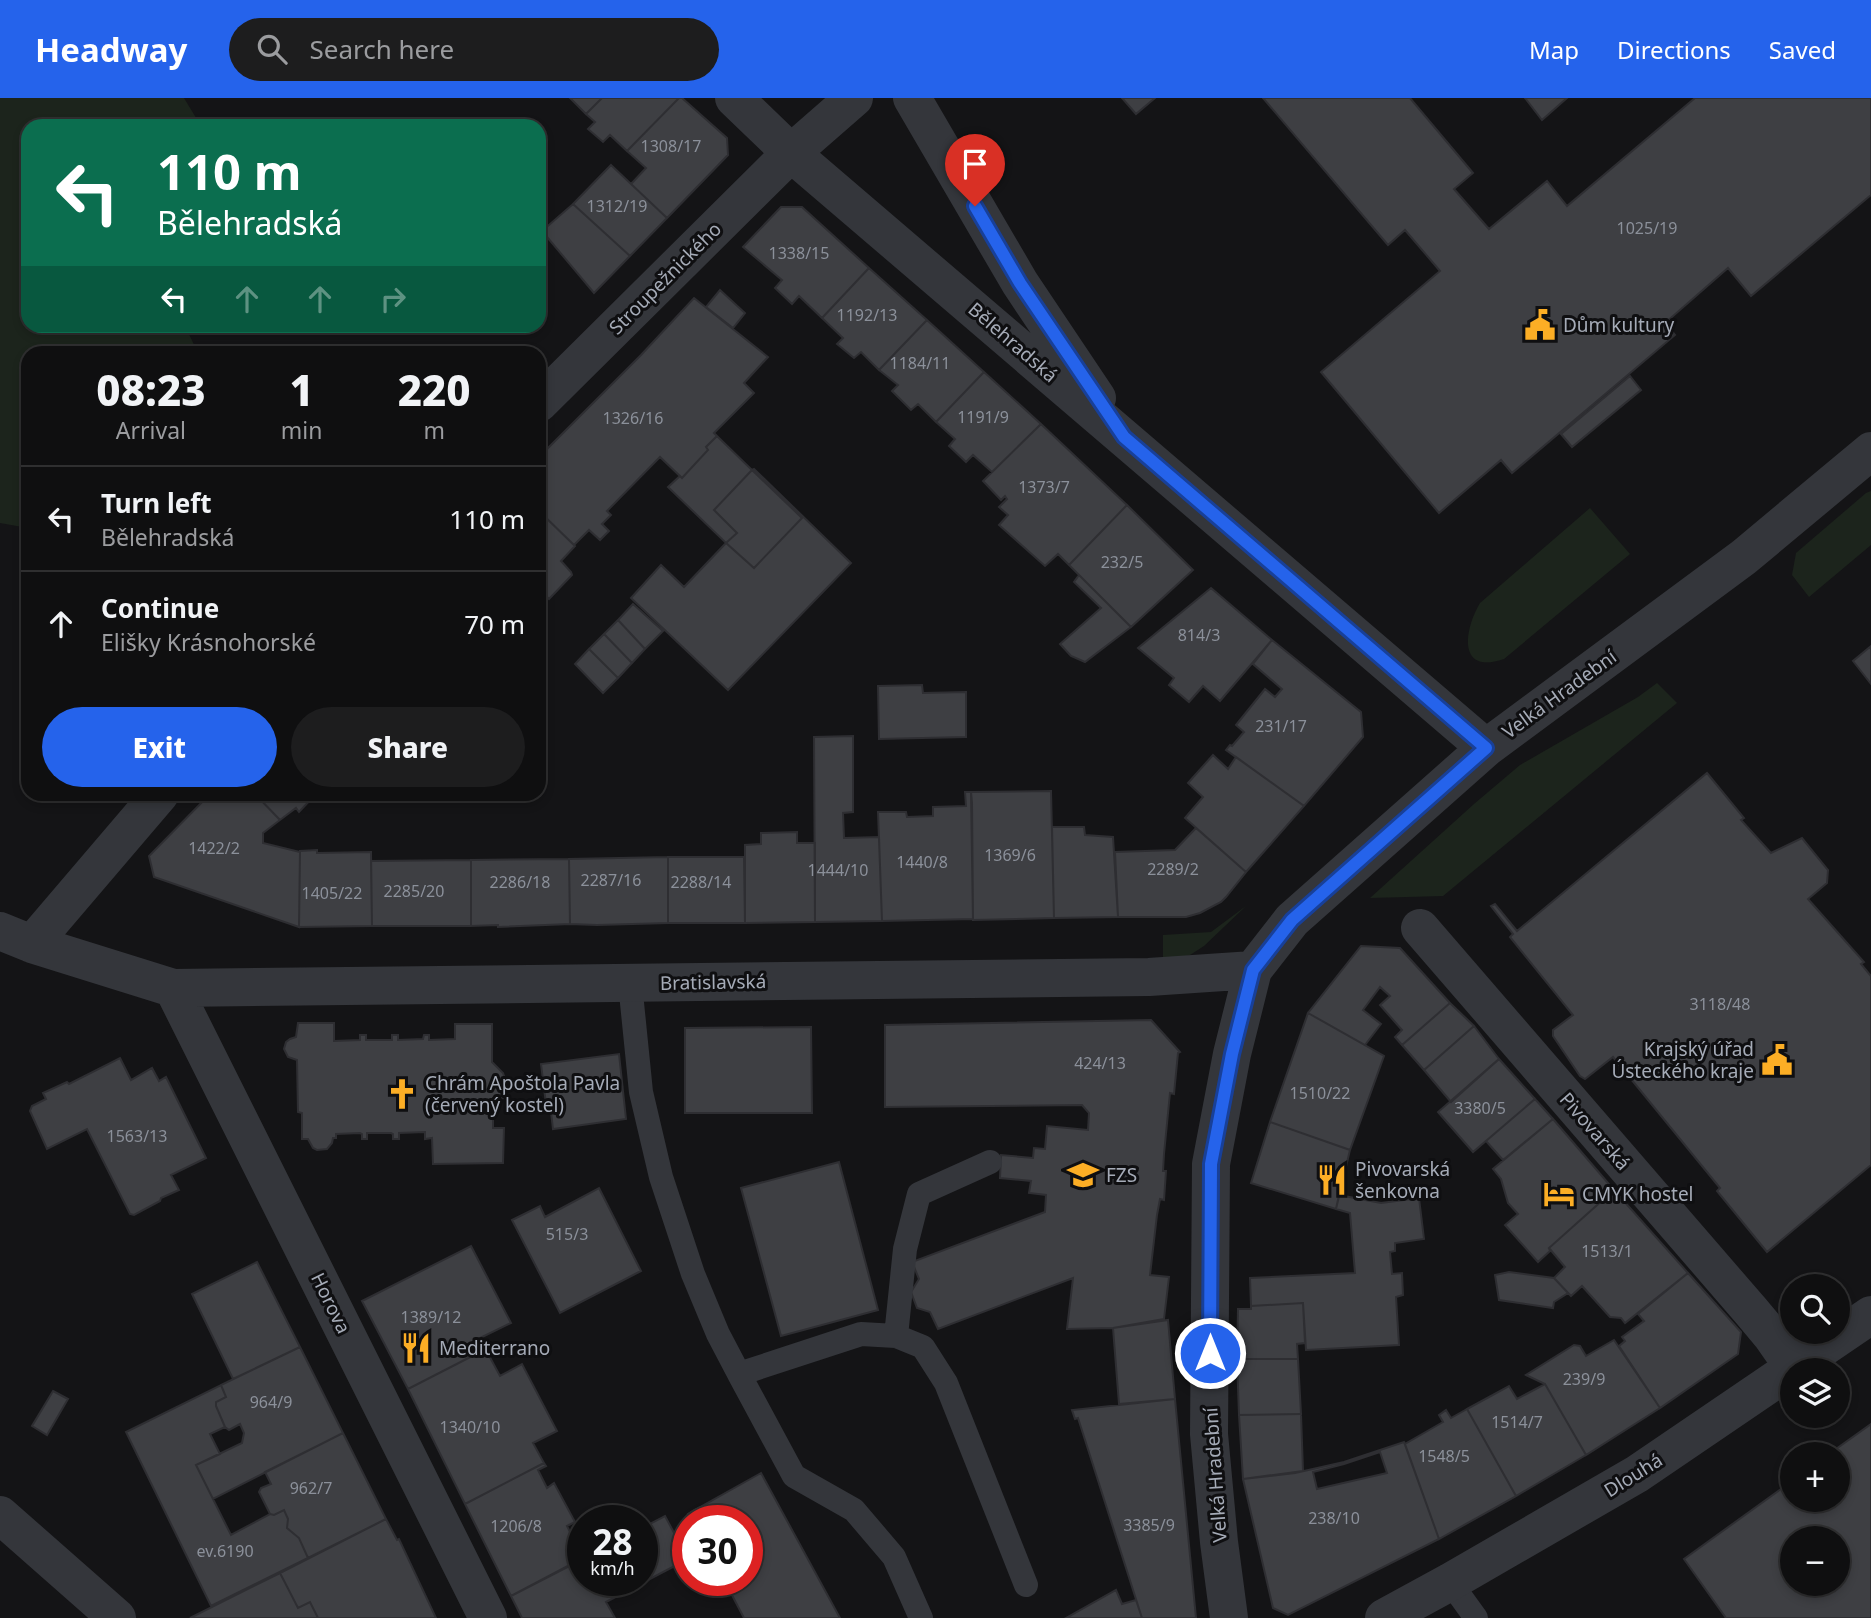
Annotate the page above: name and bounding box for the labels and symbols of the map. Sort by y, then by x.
pin [945,134,1005,206]
house number: 1308/17 [641,135,701,157]
house number: 1312/19 [587,195,647,217]
street label: Stroupežnického [603,216,727,340]
house number: 1025/19 [1617,217,1677,239]
house number: 1338/15 [769,242,829,264]
street label: Bělehradská [963,296,1063,388]
house number: 1192/13 [837,304,897,326]
public building icon: Dům kultury [1523,308,1557,342]
place label: Dům kultury [1563,312,1675,338]
house number: 1184/11 [890,352,950,374]
house number: 1191/9 [957,406,1009,428]
house number: 1326/16 [603,407,663,429]
house number: 1373/7 [1018,476,1070,498]
house number: 232/5 [1101,551,1143,573]
house number: 814/3 [1178,624,1220,646]
street label: Velká Hradební [1497,643,1622,744]
house number: 231/17 [1255,715,1307,737]
house number: 1422/2 [188,837,240,859]
house number: 1369/6 [984,844,1036,866]
house number: 1440/8 [896,851,948,873]
house number: 2289/2 [1147,858,1199,880]
house number: 1444/10 [808,859,868,881]
house number: 2287/16 [581,869,641,891]
house number: 2286/18 [490,871,550,893]
house number: 2288/14 [671,871,731,893]
house number: 2285/20 [384,880,444,902]
house number: 1405/22 [302,882,362,904]
street label: Bratislavská [660,968,766,996]
house number: 3118/48 [1690,993,1750,1015]
place label: Krajský úřad Ústeckého kraje [1611,1036,1754,1084]
public building icon: Krajský úřad Ústeckého kraje [1760,1043,1794,1077]
house number: 424/13 [1074,1052,1126,1074]
place label: Chrám Apoštola Pavla (červený kostel) [425,1070,620,1118]
church icon: Chrám Apoštola Pavla (červený kostel) [385,1077,419,1111]
house number: 1510/22 [1290,1082,1350,1104]
street label: Pivovarská [1554,1087,1636,1175]
house number: 3380/5 [1454,1097,1506,1119]
house number: 1563/13 [107,1125,167,1147]
place label: Pivovarská šenkovna [1355,1156,1450,1204]
school or university icon: FZS [1066,1158,1100,1192]
place label: FZS [1106,1162,1137,1188]
restaurant icon: Pivovarská šenkovna [1315,1163,1349,1197]
hotel icon: CMYK hostel [1542,1177,1576,1211]
place label: CMYK hostel [1582,1181,1694,1207]
house number: 515/3 [546,1223,588,1245]
house number: 1513/1 [1581,1240,1633,1262]
street label: Horova [305,1268,357,1338]
house number: 1389/12 [401,1306,461,1328]
position arrow [1173,1316,1247,1390]
restaurant icon: Mediterrano [399,1331,433,1365]
place label: Mediterrano [439,1335,550,1361]
house number: 239/9 [1563,1368,1605,1390]
house number: 964/9 [250,1391,292,1413]
street label: Velká Hradební [1197,1406,1233,1543]
house number: 1514/7 [1491,1411,1543,1433]
house number: 1340/10 [440,1416,500,1438]
house number: 1548/5 [1418,1445,1470,1467]
street label: Dlouhá [1599,1447,1667,1503]
house number: 962/7 [290,1477,332,1499]
speed limit sign: 30 [672,1505,763,1596]
house number: 238/10 [1308,1507,1360,1529]
house number: 3385/9 [1123,1514,1175,1536]
house number: 1206/8 [490,1515,542,1537]
house number: ev.6190 [196,1540,254,1562]

